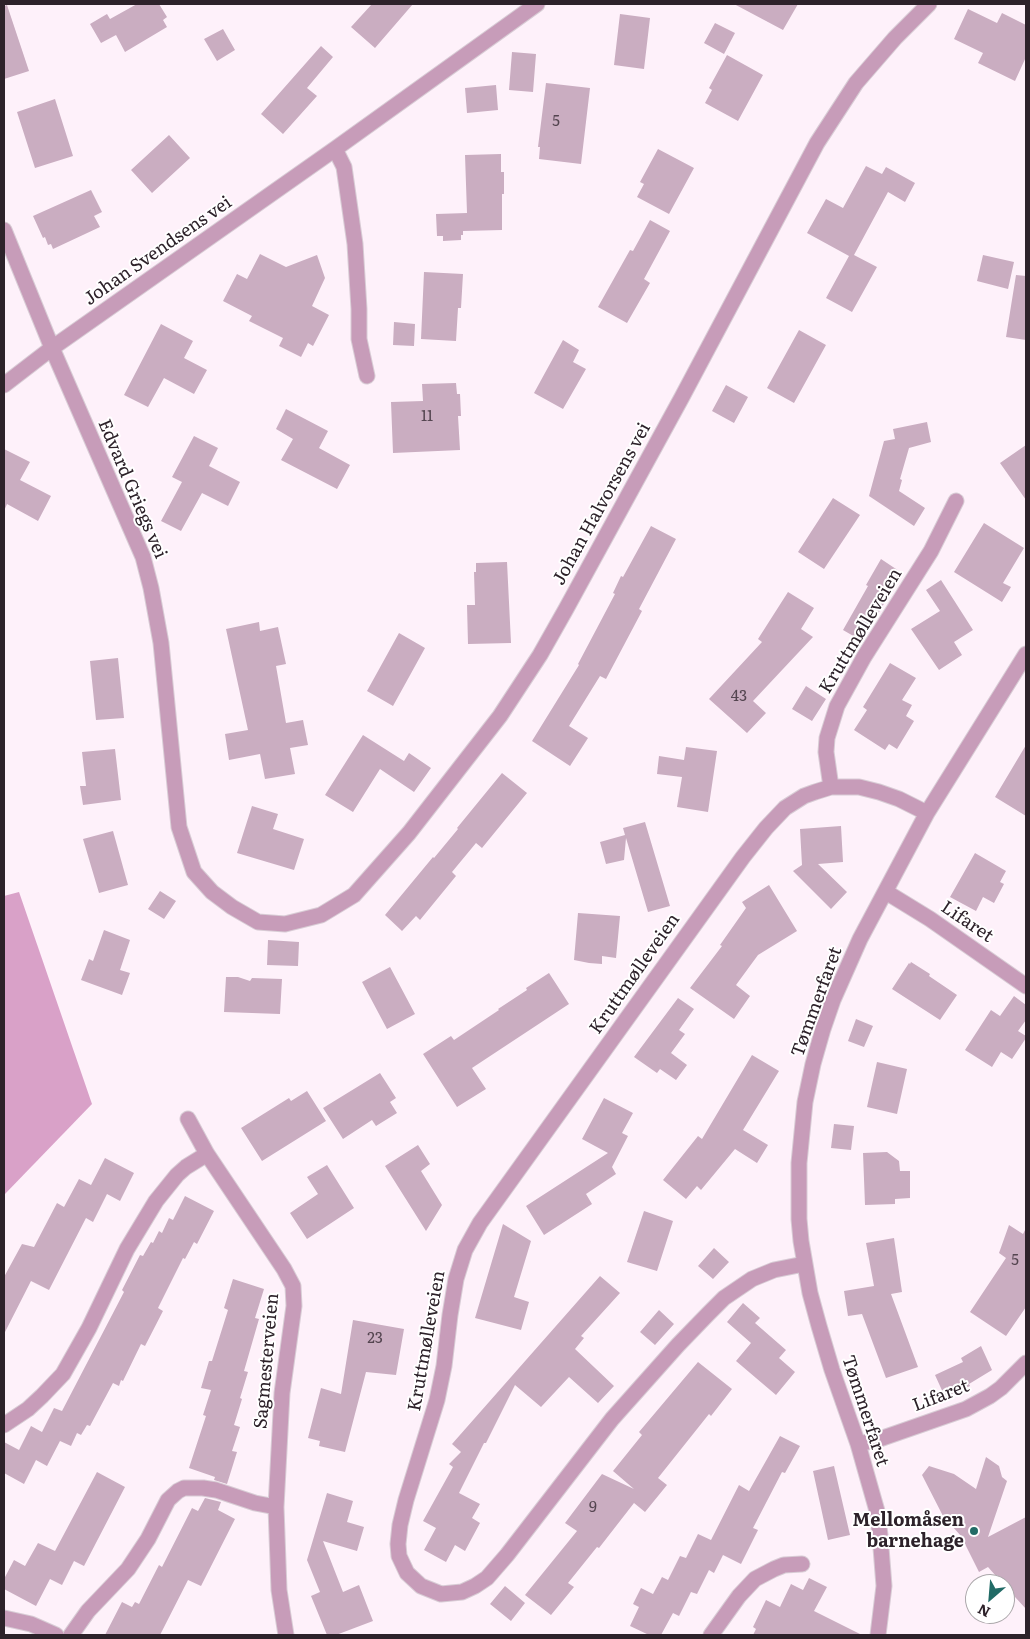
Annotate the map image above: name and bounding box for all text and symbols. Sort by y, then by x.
house number: 5 [552,113,560,131]
street label: Johan Svendsens vei [80,192,236,310]
house number: 11 [421,408,433,426]
street label: Edvard Griegs vei [93,416,171,562]
street label: Johan Halvorsens vei [548,419,656,589]
street label: Kruttmølleveien [815,564,907,698]
house number: 43 [731,688,747,706]
street label: Lifaret [937,897,997,947]
street label: Kruttmølleveien [585,910,685,1038]
street label: Tømmerfaret [787,944,847,1060]
house number: 5 [1011,1252,1019,1270]
street label: Kruttmølleveien [404,1269,450,1413]
street label: Sagmesterveien [250,1292,284,1430]
house number: 23 [367,1330,383,1348]
street label: Tømmerfaret [837,1353,893,1469]
street label: Lifaret [910,1375,972,1417]
house number: 9 [589,1499,597,1517]
place label: Mellomåsen barnehage [853,1510,964,1552]
marker: Mellomåsen barnehage [968,1525,980,1537]
north arrow [965,1574,1015,1624]
text: N [974,1600,993,1623]

